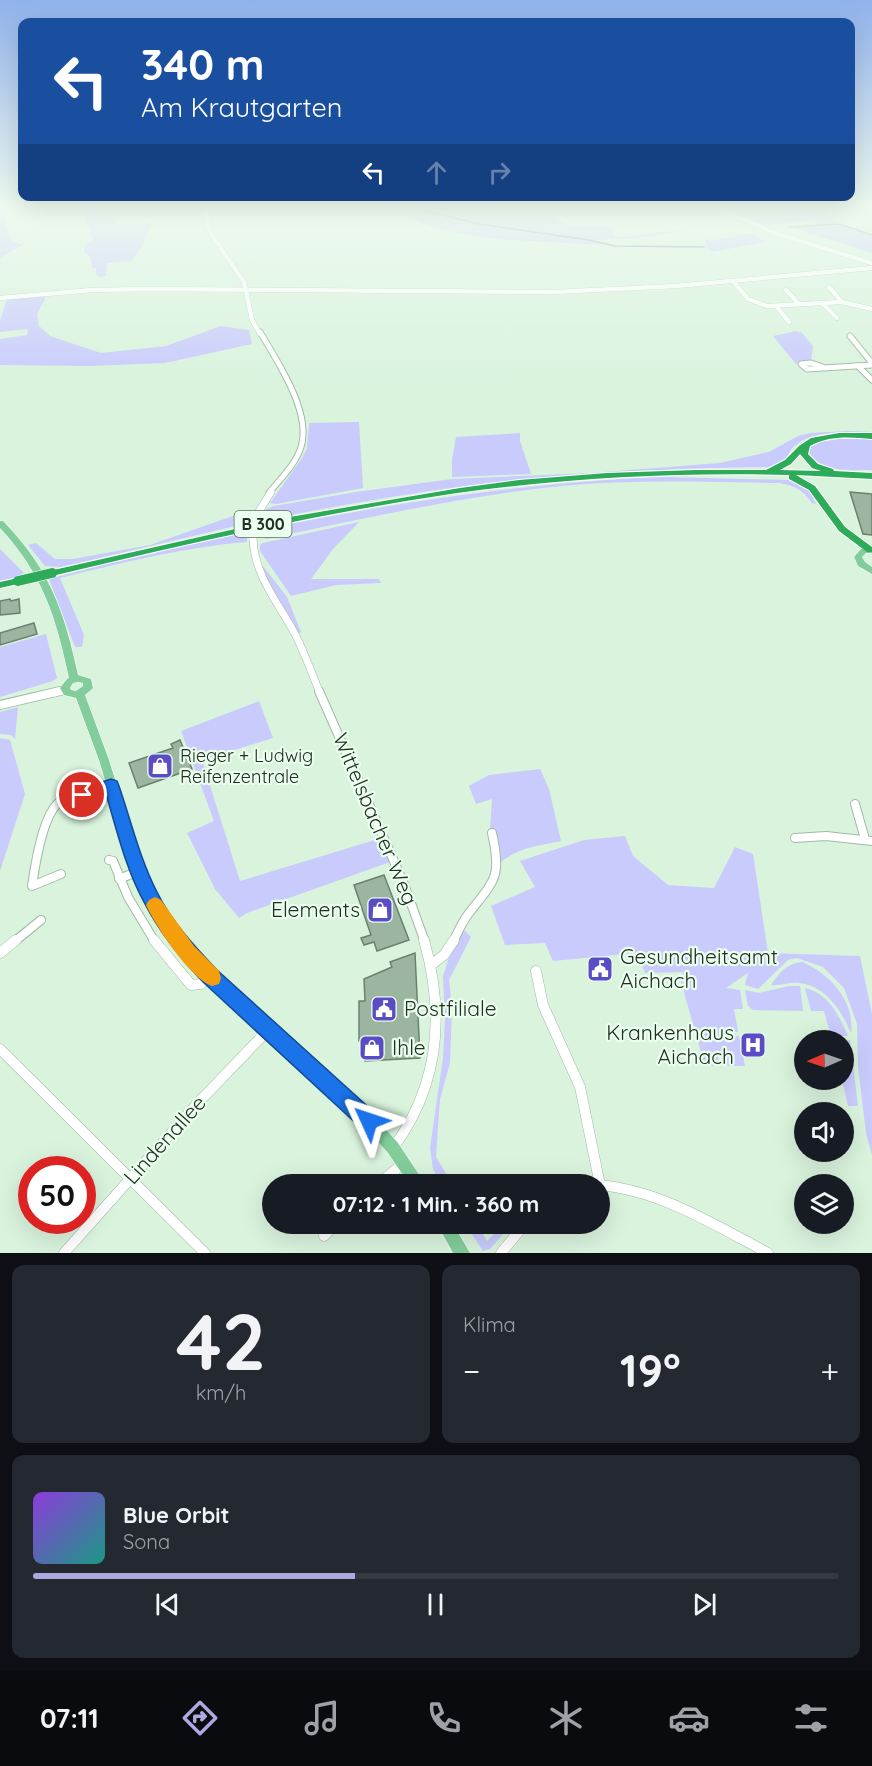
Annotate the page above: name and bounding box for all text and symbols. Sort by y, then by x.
text: 340 m [141,38,265,91]
icon: left [42,42,120,120]
text: Am Krautgarten [141,90,342,124]
icon: left [357,156,390,189]
icon: ahead [420,156,453,189]
icon: right [483,156,516,189]
road number: B 300 [234,511,292,537]
street label: Wittelsbacher Weg [328,729,424,908]
place label: Rieger + Ludwig Reifenzentrale [180,744,313,788]
shop icon: Rieger + Ludwig Reifenzentrale [145,751,175,781]
pin [56,769,107,820]
icon: arrive [65,778,98,811]
shop icon: Elements [365,895,395,925]
place label: Elements [271,896,360,922]
place label: Gesundheitsamt Aichach [620,943,778,993]
public building icon: Gesundheitsamt Aichach [585,954,615,984]
public building icon: Postfiliale [369,994,399,1024]
place label: Postfiliale [404,995,497,1021]
place label: Krankenhaus Aichach [606,1019,734,1069]
hospital icon: Krankenhaus Aichach [738,1030,768,1060]
north arrow [794,1030,854,1090]
map controls [794,1030,854,1234]
shop icon: Ihle [357,1033,387,1063]
place label: Ihle [392,1034,426,1060]
position arrow [337,1089,401,1153]
street label: Lindenallee [118,1090,211,1189]
button: sound [794,1102,854,1162]
speed limit sign: 50 [18,1156,96,1234]
button: layers [794,1174,854,1234]
text: 07:12 · 1 Min. · 360 m [333,1190,539,1218]
text: 42 [176,1292,266,1390]
text: Klima [463,1312,516,1337]
text: 19° [620,1342,681,1398]
text: − [463,1350,480,1391]
text: + [820,1350,839,1391]
text: km/h [196,1380,246,1405]
text: Blue Orbit [123,1501,229,1529]
text: Sona [123,1529,170,1554]
icon: previous [151,1588,184,1621]
icon: pause [419,1588,452,1621]
icon: next [688,1588,721,1621]
icon: directions [179,1697,221,1739]
icon: music [301,1697,343,1739]
icon: phone [423,1697,465,1739]
icon: climate [545,1697,587,1739]
icon: car [668,1697,710,1739]
icon: filters [790,1697,832,1739]
text: 07:11 [40,1701,99,1735]

